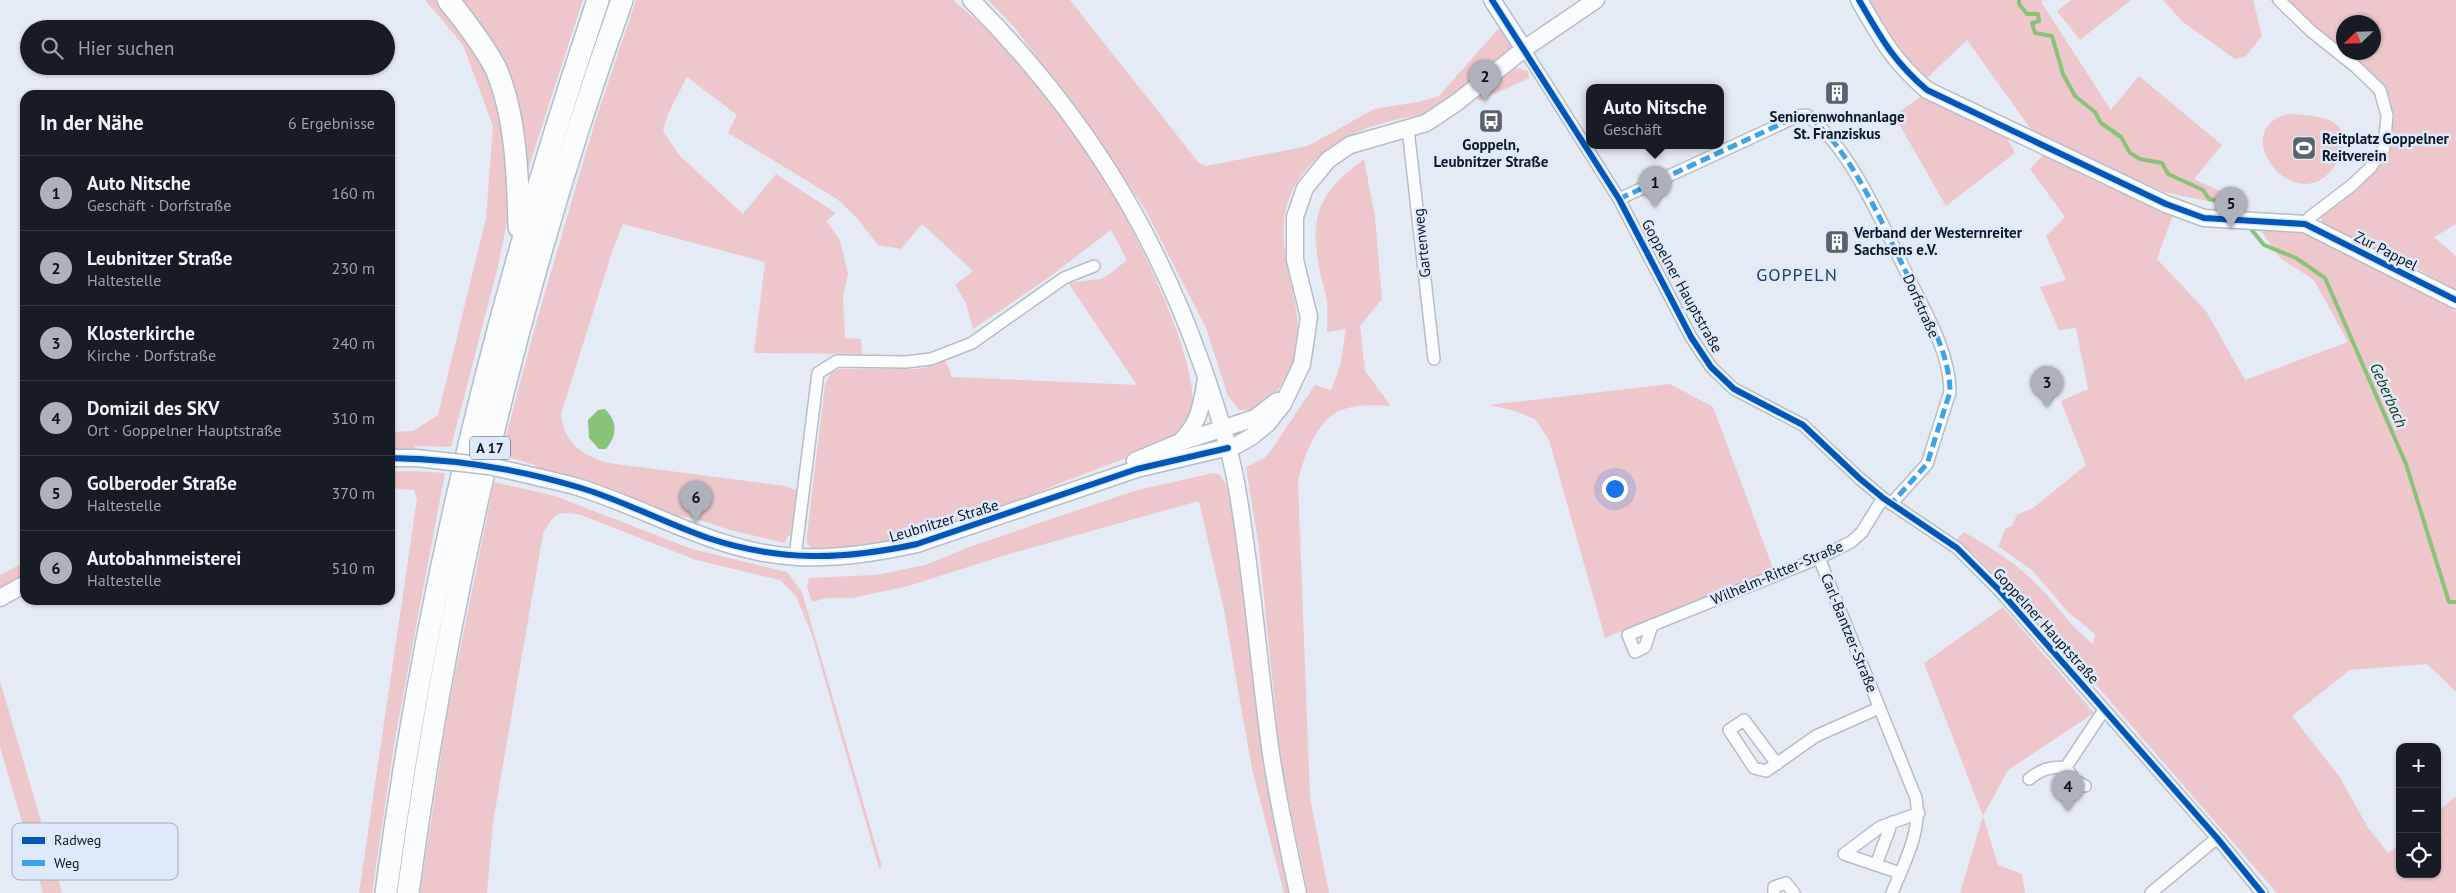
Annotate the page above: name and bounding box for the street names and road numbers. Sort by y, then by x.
street label: Gartenweg [1408,208,1435,279]
street label: Goppelner Hauptstraße [1638,216,1727,356]
street label: Zur Pappel [2351,227,2422,275]
street label: Dorfstraße [1899,271,1944,341]
road number: A 17 [470,436,510,459]
street label: Leubnitzer Straße [887,495,1001,546]
street label: Wilhelm-Ritter-Straße [1708,536,1846,609]
street label: Goppelner Hauptstraße [1989,564,2103,688]
street label: Carl-Bantzer-Straße [1817,570,1882,695]

